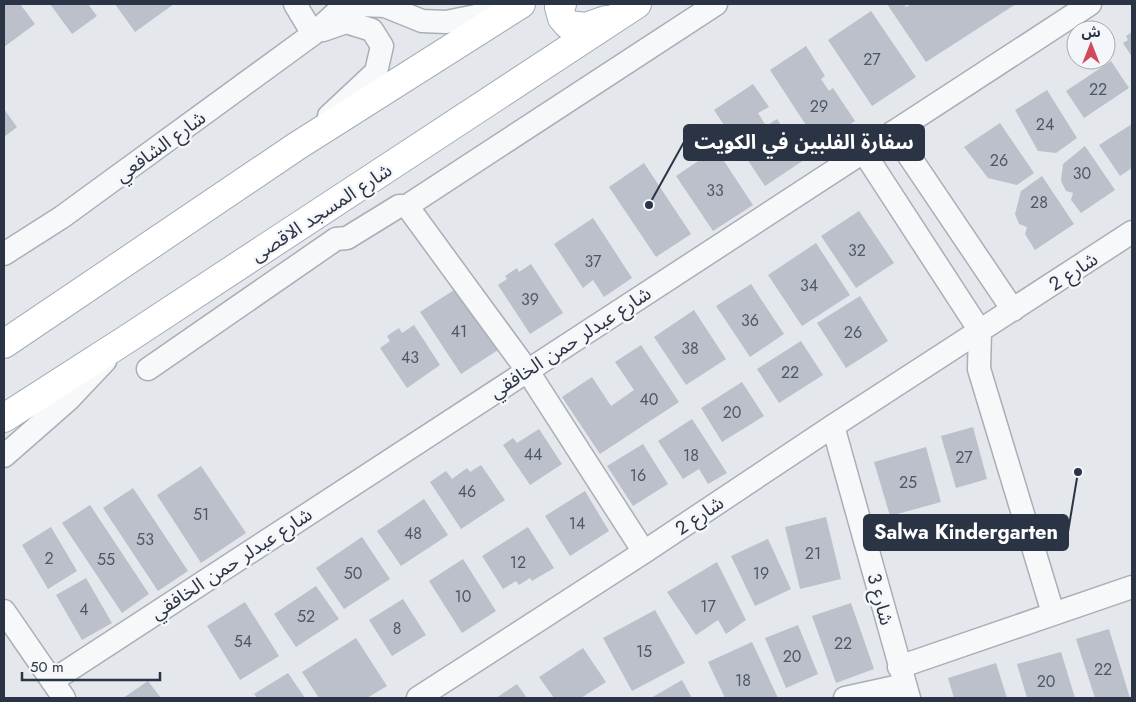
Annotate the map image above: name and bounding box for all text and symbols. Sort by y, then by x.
north arrow [1066,20,1116,70]
text: ش [1081,22,1101,42]
house number: 27 [863,48,881,71]
house number: 22 [1089,78,1107,101]
house number: 29 [810,95,828,118]
street label: شارع الشافعي [109,104,212,190]
house number: 24 [1036,113,1054,136]
callout: سفارة الفلبين في الكويت [684,125,924,160]
text: سفارة الفلبين في الكويت [694,128,914,159]
house number: 26 [990,149,1008,172]
street label: شارع المسجد الاقصى [245,157,397,268]
house number: 30 [1073,162,1091,185]
house number: 33 [706,179,724,202]
house number: 28 [1030,191,1048,214]
house number: 32 [848,239,866,262]
street label: شارع 2 [1043,246,1103,297]
house number: 37 [585,250,602,273]
house number: 34 [800,274,818,297]
street label: شارع عبدلر حمن الخافقي [484,280,657,406]
house number: 39 [521,288,539,311]
house number: 36 [741,309,759,332]
house number: 41 [451,320,467,343]
house number: 26 [844,321,862,344]
house number: 38 [681,337,699,360]
house number: 43 [401,346,419,369]
house number: 22 [781,361,799,384]
house number: 40 [640,388,658,411]
house number: 20 [723,401,741,424]
house number: 44 [524,443,542,466]
house number: 18 [683,444,699,467]
house number: 27 [955,446,973,469]
house number: 16 [630,464,646,487]
house number: 25 [899,471,917,494]
house number: 46 [458,480,476,503]
street label: شارع 2 [670,489,729,542]
street label: شارع عبدلر حمن الخافقي [145,501,318,627]
house number: 51 [193,503,209,526]
house number: 14 [569,512,585,535]
callout: Salwa Kindergarten [864,515,1068,550]
text: Salwa Kindergarten [874,518,1058,547]
house number: 48 [404,522,422,545]
house number: 53 [136,528,154,551]
house number: 21 [805,542,821,565]
house number: 2 [44,547,54,570]
house number: 55 [97,548,115,571]
house number: 12 [510,551,526,574]
house number: 50 [344,562,362,585]
house number: 19 [753,562,769,585]
street label: شارع 3 [861,570,900,628]
house number: 10 [455,585,471,608]
house number: 17 [700,595,716,618]
house number: 4 [79,598,89,621]
house number: 52 [297,605,315,628]
house number: 8 [393,617,401,640]
house number: 54 [234,630,252,653]
house number: 22 [834,632,852,655]
house number: 15 [636,640,652,663]
house number: 20 [783,645,801,668]
scale bar [22,650,160,682]
text: 50 m [30,656,64,678]
house number: 22 [1094,658,1112,681]
house number: 18 [735,669,751,692]
house number: 20 [1037,670,1055,693]

